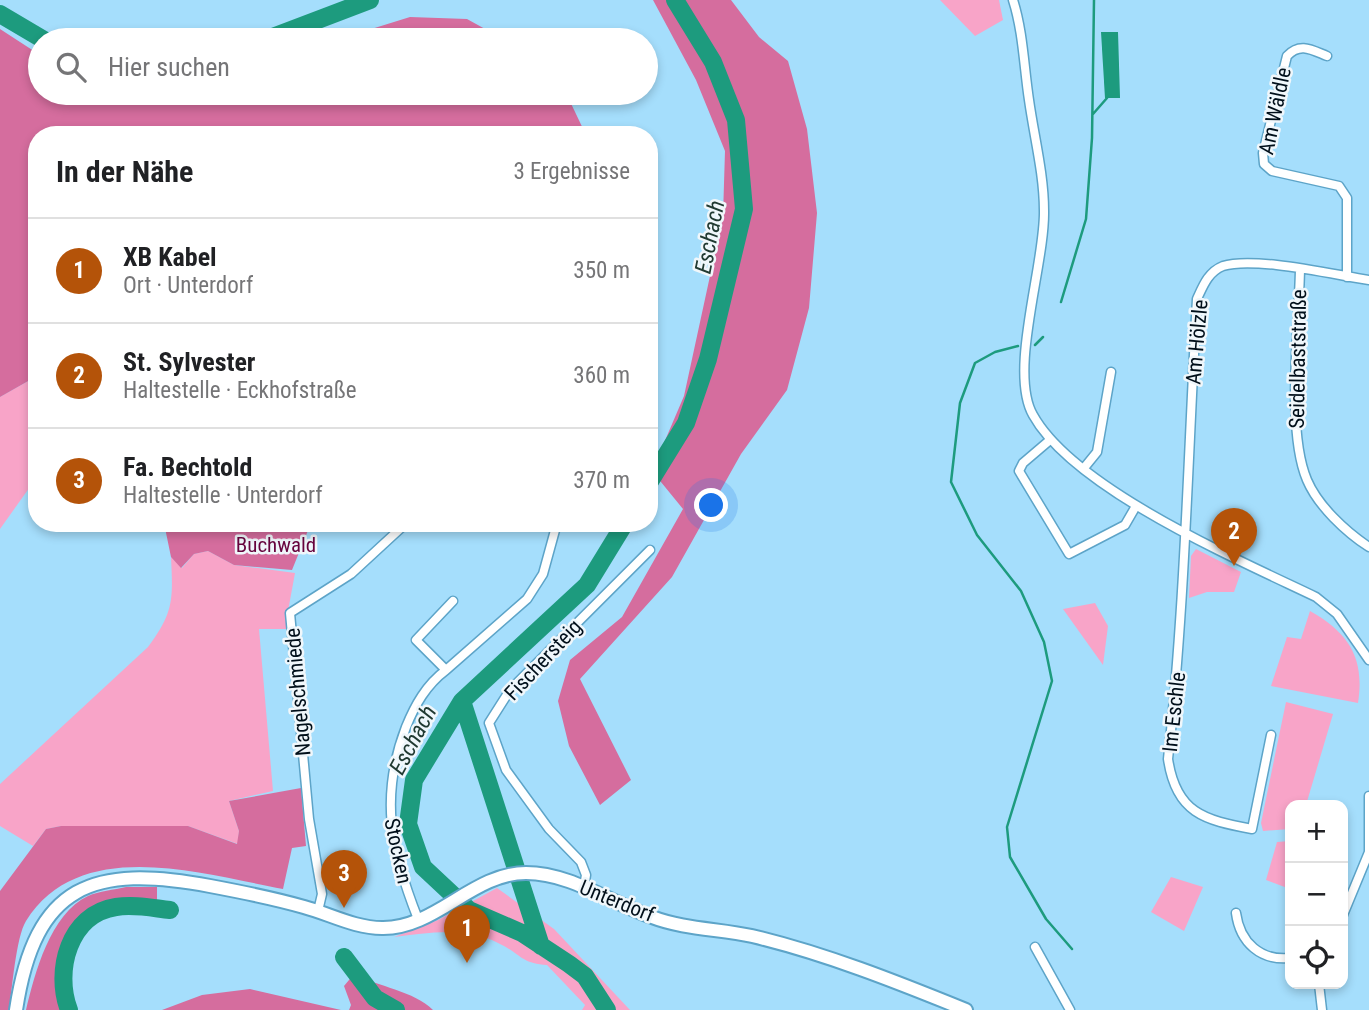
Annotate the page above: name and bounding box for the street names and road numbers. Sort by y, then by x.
street label: Am Wäldle [1254,65,1296,157]
street label: Seidelbaststraße [1285,289,1311,429]
street label: Am Hölzle [1181,298,1213,385]
street label: Fischersteig [500,615,586,705]
street label: Nagelschmiede [280,627,316,757]
street label: Im Eschle [1158,671,1190,753]
street label: Stocken [379,816,417,886]
street label: Unterdorf [576,875,658,927]

